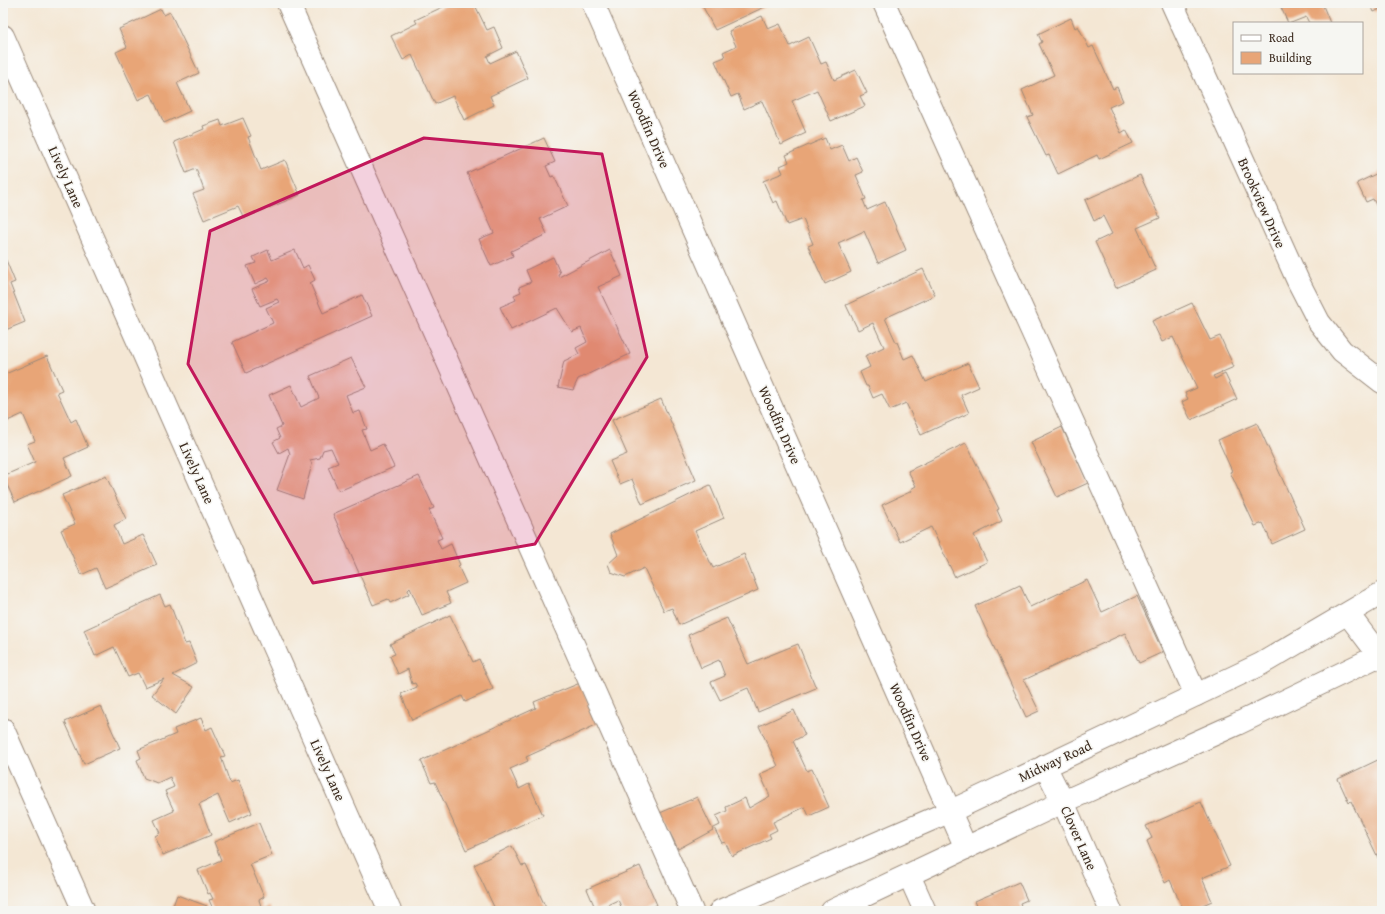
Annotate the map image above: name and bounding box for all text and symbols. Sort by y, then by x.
legend [1233,22,1363,74]
text: Road [1269,29,1295,46]
text: Building [1269,49,1312,66]
street label: Woodfin Drive [623,87,675,172]
street label: Lively Lane [43,143,89,212]
street label: Brookview Drive [1233,155,1291,252]
street label: Woodfin Drive [754,383,806,468]
street label: Lively Lane [174,439,220,508]
street label: Woodfin Drive [885,680,937,765]
street label: Midway Road [1015,735,1095,787]
street label: Lively Lane [305,736,351,805]
street label: Clover Lane [1056,803,1102,874]

